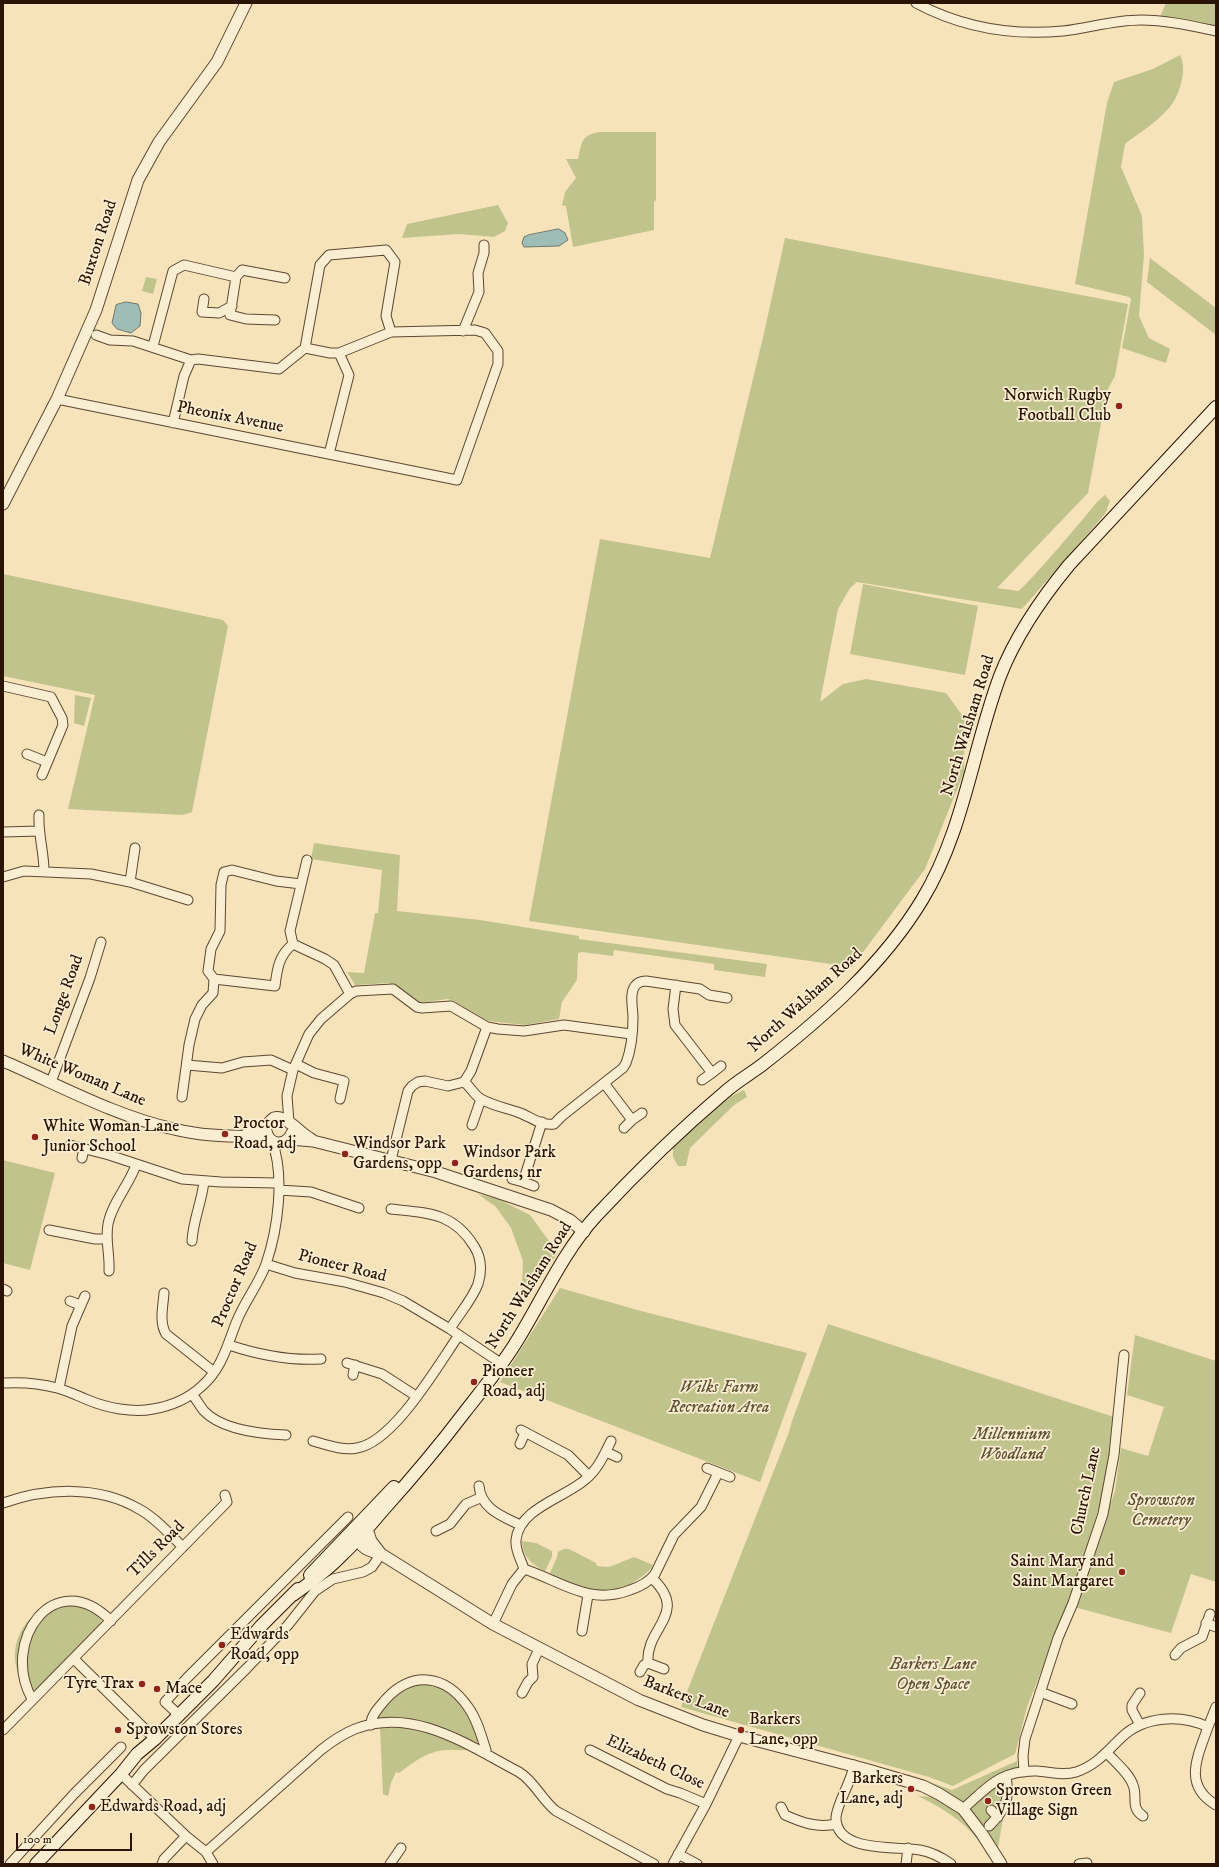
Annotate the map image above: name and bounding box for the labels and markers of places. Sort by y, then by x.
place label: Norwich Rugby Football Club [1004,386,1111,426]
marker: Norwich Rugby Football Club [1114,401,1124,411]
place label: Proctor Road, adj [233,1114,296,1154]
place label: White Woman Lane Junior School [43,1117,179,1157]
marker: Proctor Road, adj [220,1129,230,1139]
marker: White Woman Lane Junior School [30,1132,40,1142]
place label: Windsor Park Gardens, opp [353,1134,446,1174]
place label: Windsor Park Gardens, nr [463,1143,556,1183]
marker: Windsor Park Gardens, opp [340,1149,350,1159]
marker: Windsor Park Gardens, nr [450,1158,460,1168]
place label: Pioneer Road, adj [482,1362,545,1402]
marker: Pioneer Road, adj [469,1377,479,1387]
place label: Saint Mary and Saint Margaret [1010,1552,1114,1592]
marker: Saint Mary and Saint Margaret [1117,1567,1127,1577]
place label: Edwards Road, opp [230,1625,299,1665]
marker: Edwards Road, opp [217,1640,227,1650]
place label: Tyre Trax [64,1674,134,1694]
marker: Tyre Trax [137,1679,147,1689]
place label: Mace [165,1679,202,1699]
marker: Mace [152,1684,162,1694]
place label: Barkers Lane, opp [749,1710,818,1750]
place label: Sprowston Stores [126,1720,242,1740]
marker: Sprowston Stores [113,1725,123,1735]
marker: Barkers Lane, opp [736,1725,746,1735]
place label: Barkers Lane, adj [840,1769,903,1809]
place label: Sprowston Green Village Sign [996,1781,1112,1821]
marker: Barkers Lane, adj [906,1784,916,1794]
marker: Sprowston Green Village Sign [983,1796,993,1806]
place label: Edwards Road, adj [100,1797,226,1817]
marker: Edwards Road, adj [87,1802,97,1812]

